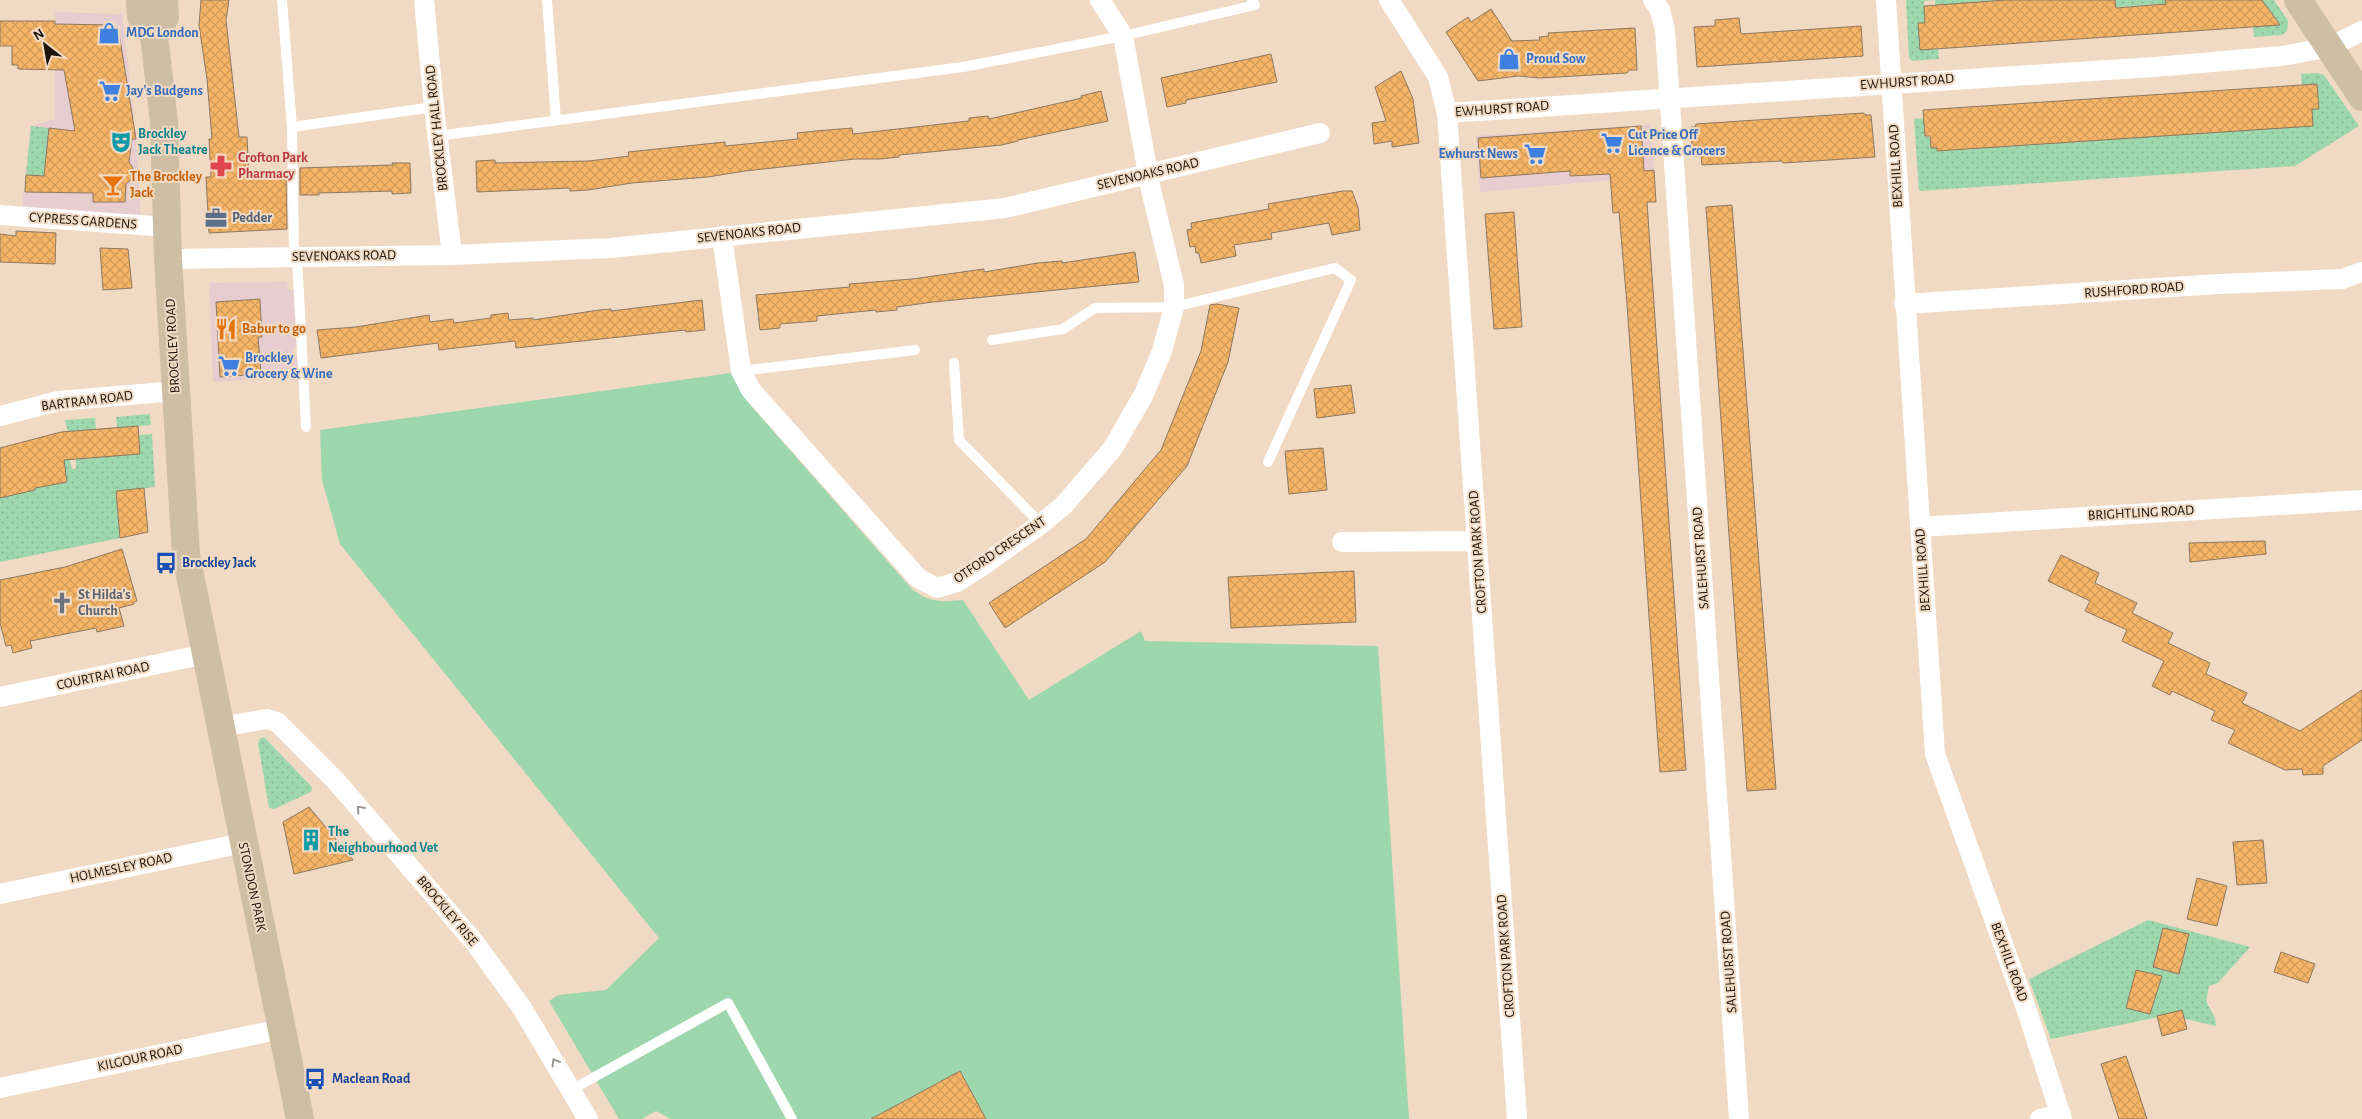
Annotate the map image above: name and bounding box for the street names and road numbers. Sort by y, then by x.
street label: BROCKLEY HALL ROAD [423,64,451,192]
street label: EWHURST ROAD [1859,72,1955,92]
street label: EWHURST ROAD [1454,99,1550,119]
street label: BEXHILL ROAD [1887,124,1905,208]
street label: SEVENOAKS ROAD [1096,155,1200,193]
street label: CYPRESS GARDENS [29,210,137,232]
street label: SEVENOAKS ROAD [696,221,802,245]
street label: SEVENOAKS ROAD [292,248,396,264]
street label: RUSHFORD ROAD [2084,280,2184,300]
street label: BROCKLEY ROAD [164,298,182,394]
street label: BARTRAM ROAD [40,388,134,414]
street label: CROFTON PARK ROAD [1467,490,1489,614]
street label: BRIGHTLING ROAD [2087,503,2195,523]
street label: SALEHURST ROAD [1690,506,1712,610]
street label: OTFORD CRESCENT [951,514,1049,586]
street label: BEXHILL ROAD [1913,528,1933,612]
street label: COURTRAI ROAD [55,659,151,693]
street label: STONDON PARK [236,841,268,933]
street label: HOLMESLEY ROAD [69,850,173,886]
street label: BROCKLEY RISE [414,874,480,949]
street label: CROFTON PARK ROAD [1495,894,1517,1018]
street label: SALEHURST ROAD [1718,910,1740,1014]
street label: BEXHILL ROAD [1988,920,2030,1004]
street label: KILGOUR ROAD [96,1042,184,1074]

